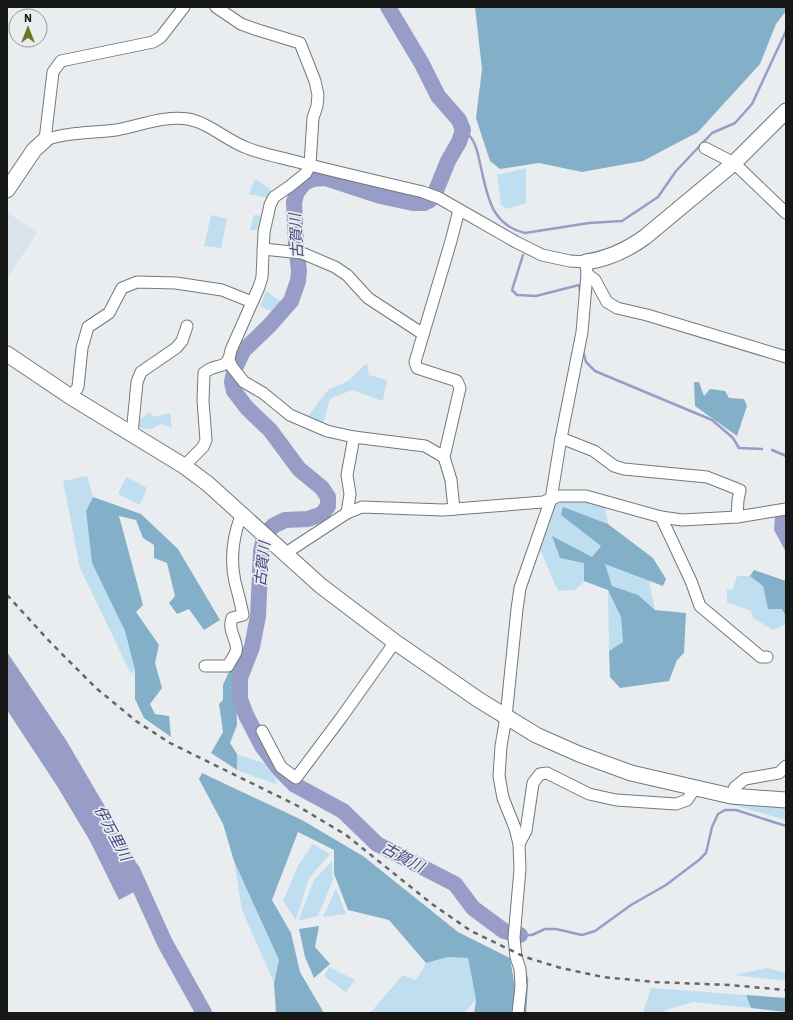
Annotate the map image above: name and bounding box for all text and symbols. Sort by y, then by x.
north arrow [8,8,48,48]
text: N [24,11,32,25]
water label: 古賀川 [285,211,307,259]
water label: 古賀川 [250,539,274,587]
water label: 伊万里川 [91,802,136,866]
water label: 古賀川 [379,838,429,877]

